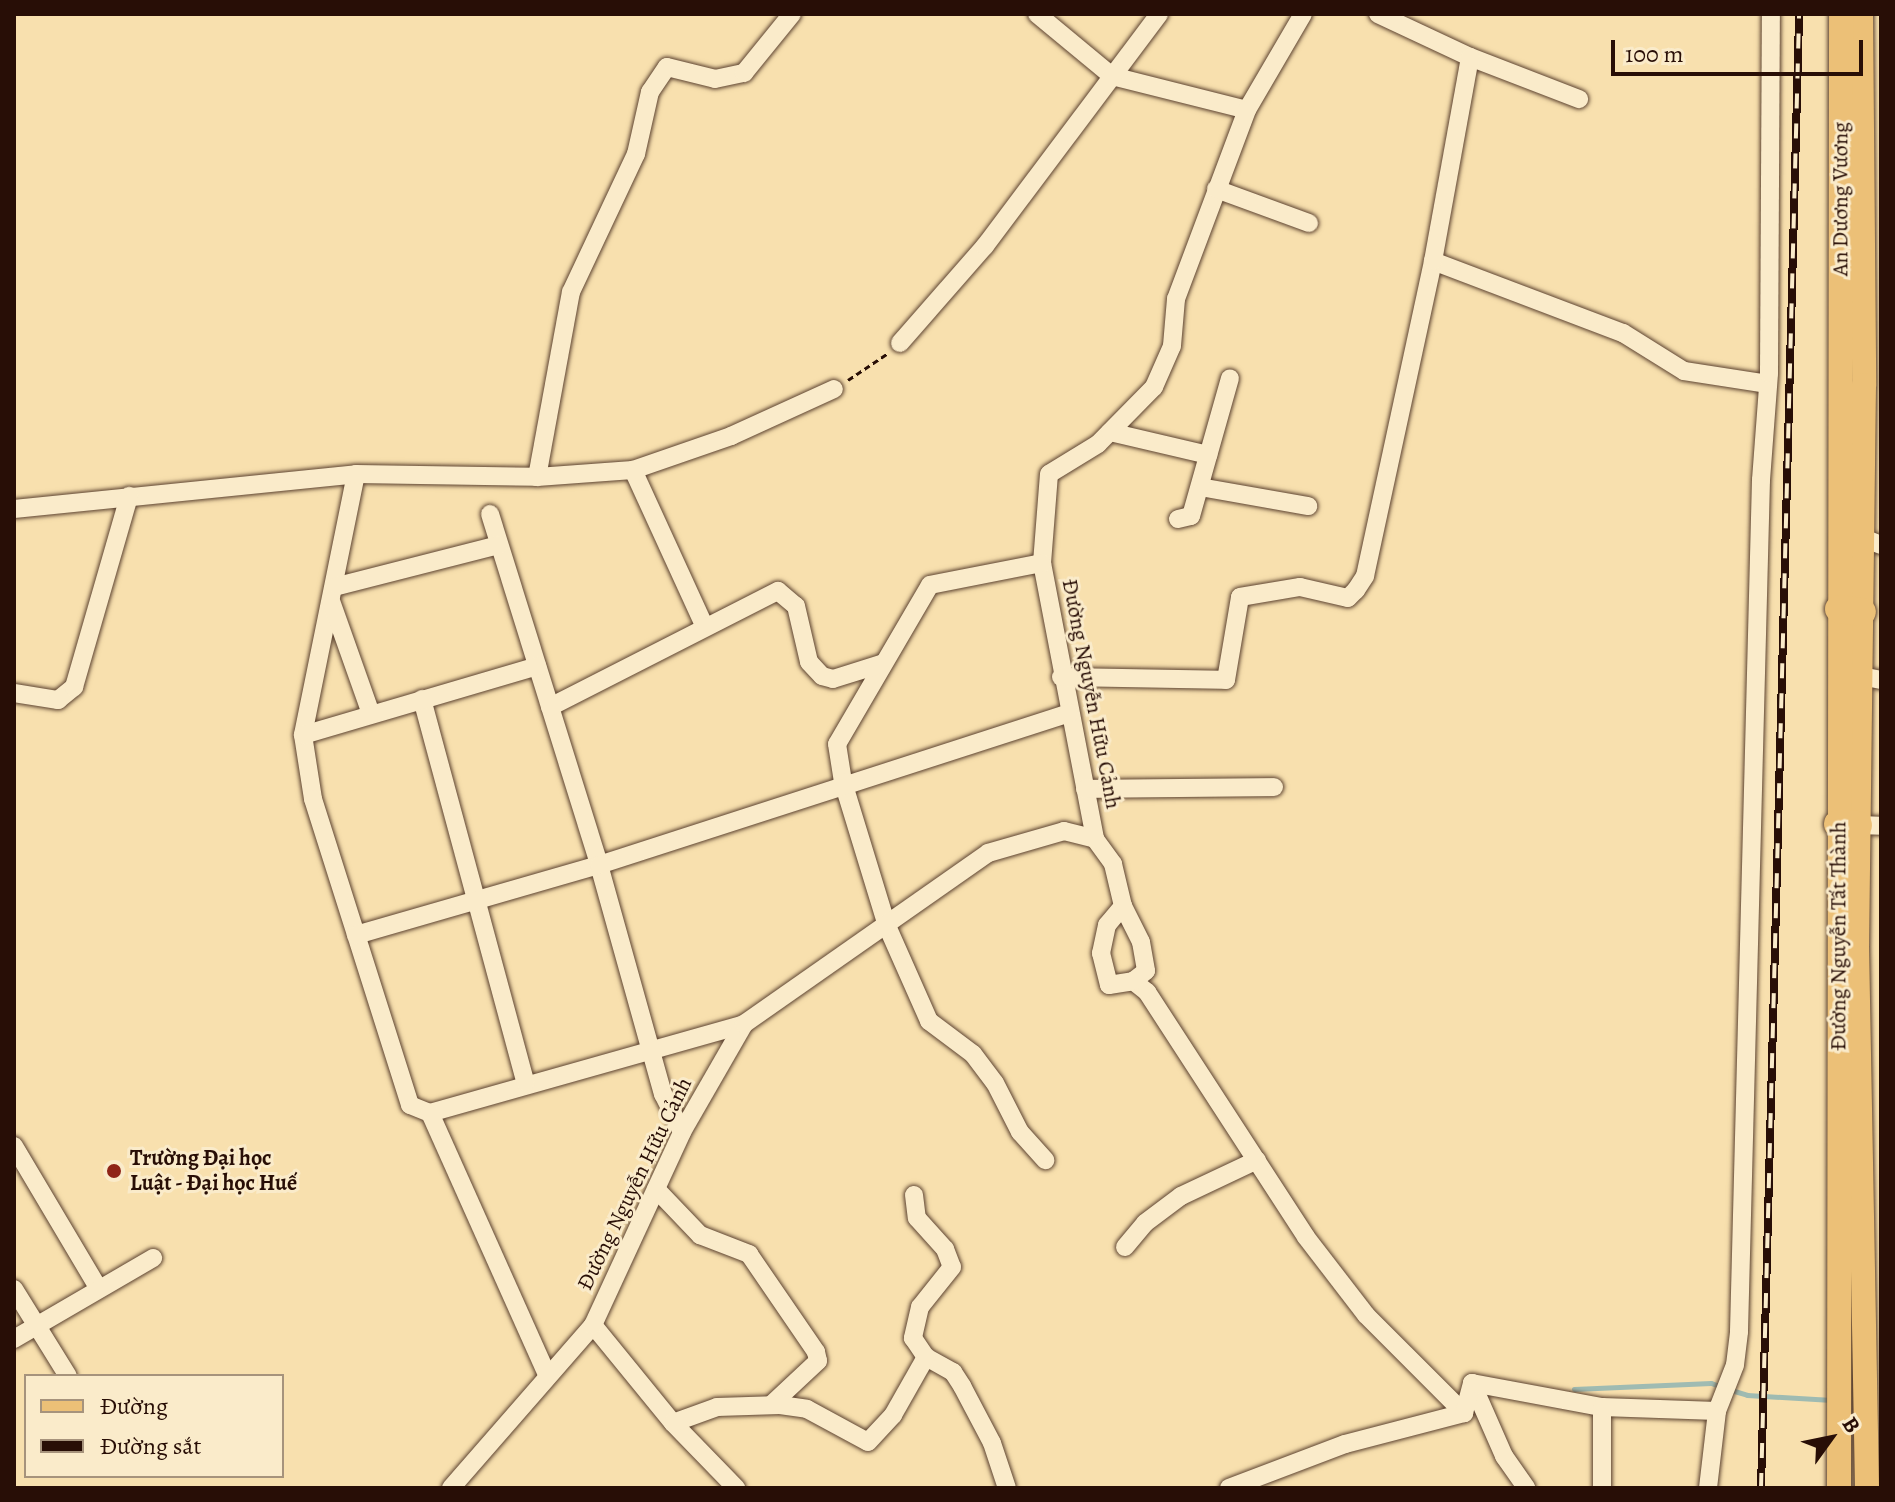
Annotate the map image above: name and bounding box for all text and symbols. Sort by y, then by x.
scale bar [1615,24,1867,74]
text: 100 m [1625,38,1684,70]
street label: An Dương Vương [1828,122,1854,276]
street label: Đường Nguyễn Hữu Cảnh [1056,577,1126,811]
street label: Đường Nguyễn Tất Thành [1826,821,1852,1051]
street label: Đường Nguyễn Hữu Cảnh [572,1073,698,1295]
place label: Trường Đại học Luật - Đại học Huế [130,1145,298,1196]
marker: Trường Đại học Luật - Đại học Huế [105,1162,123,1180]
legend [24,1374,284,1478]
text: Đường [100,1390,168,1422]
north arrow [1791,1398,1871,1478]
text: B [1835,1411,1867,1439]
text: Đường sắt [100,1430,201,1462]

